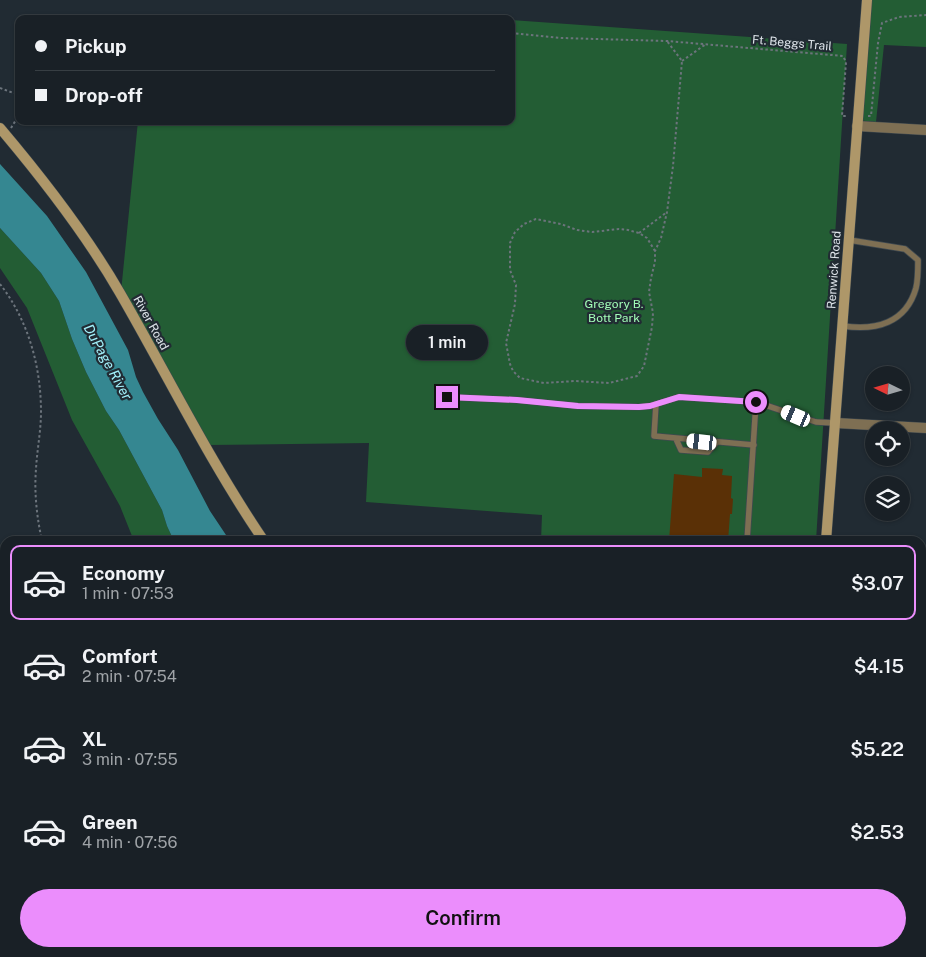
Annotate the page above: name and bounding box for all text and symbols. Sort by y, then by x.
street label: Ft. Beggs Trail [751,33,833,54]
text: Pickup [65,35,127,57]
text: Drop-off [65,84,142,106]
street label: Renwick Road [824,230,844,310]
street label: River Road [130,293,172,353]
park label: Gregory B. Bott Park [584,297,644,325]
water label: DuPage River [81,321,136,403]
callout: 1 min [406,324,488,360]
text: 1 min [428,333,466,352]
north arrow [865,366,910,411]
map controls [865,366,910,521]
route end [436,386,458,408]
route start [745,391,767,413]
car [779,403,812,429]
button: locate [865,421,910,466]
car [686,433,717,451]
button: layers [865,476,910,521]
icon: car [22,560,67,605]
text: Economy [82,562,165,584]
text: $3.07 [851,572,904,594]
text: 1 min · 07:53 [82,584,174,603]
icon: car [22,643,67,688]
text: Comfort [82,645,158,667]
text: $4.15 [854,655,904,677]
text: 2 min · 07:54 [82,667,177,686]
icon: car [22,726,67,771]
text: XL [82,728,107,750]
text: $5.22 [850,738,904,760]
text: 3 min · 07:55 [82,750,178,769]
icon: car [22,809,67,854]
text: Green [82,811,137,833]
text: $2.53 [850,821,904,843]
text: 4 min · 07:56 [82,833,177,852]
button: Confirm [20,889,906,947]

